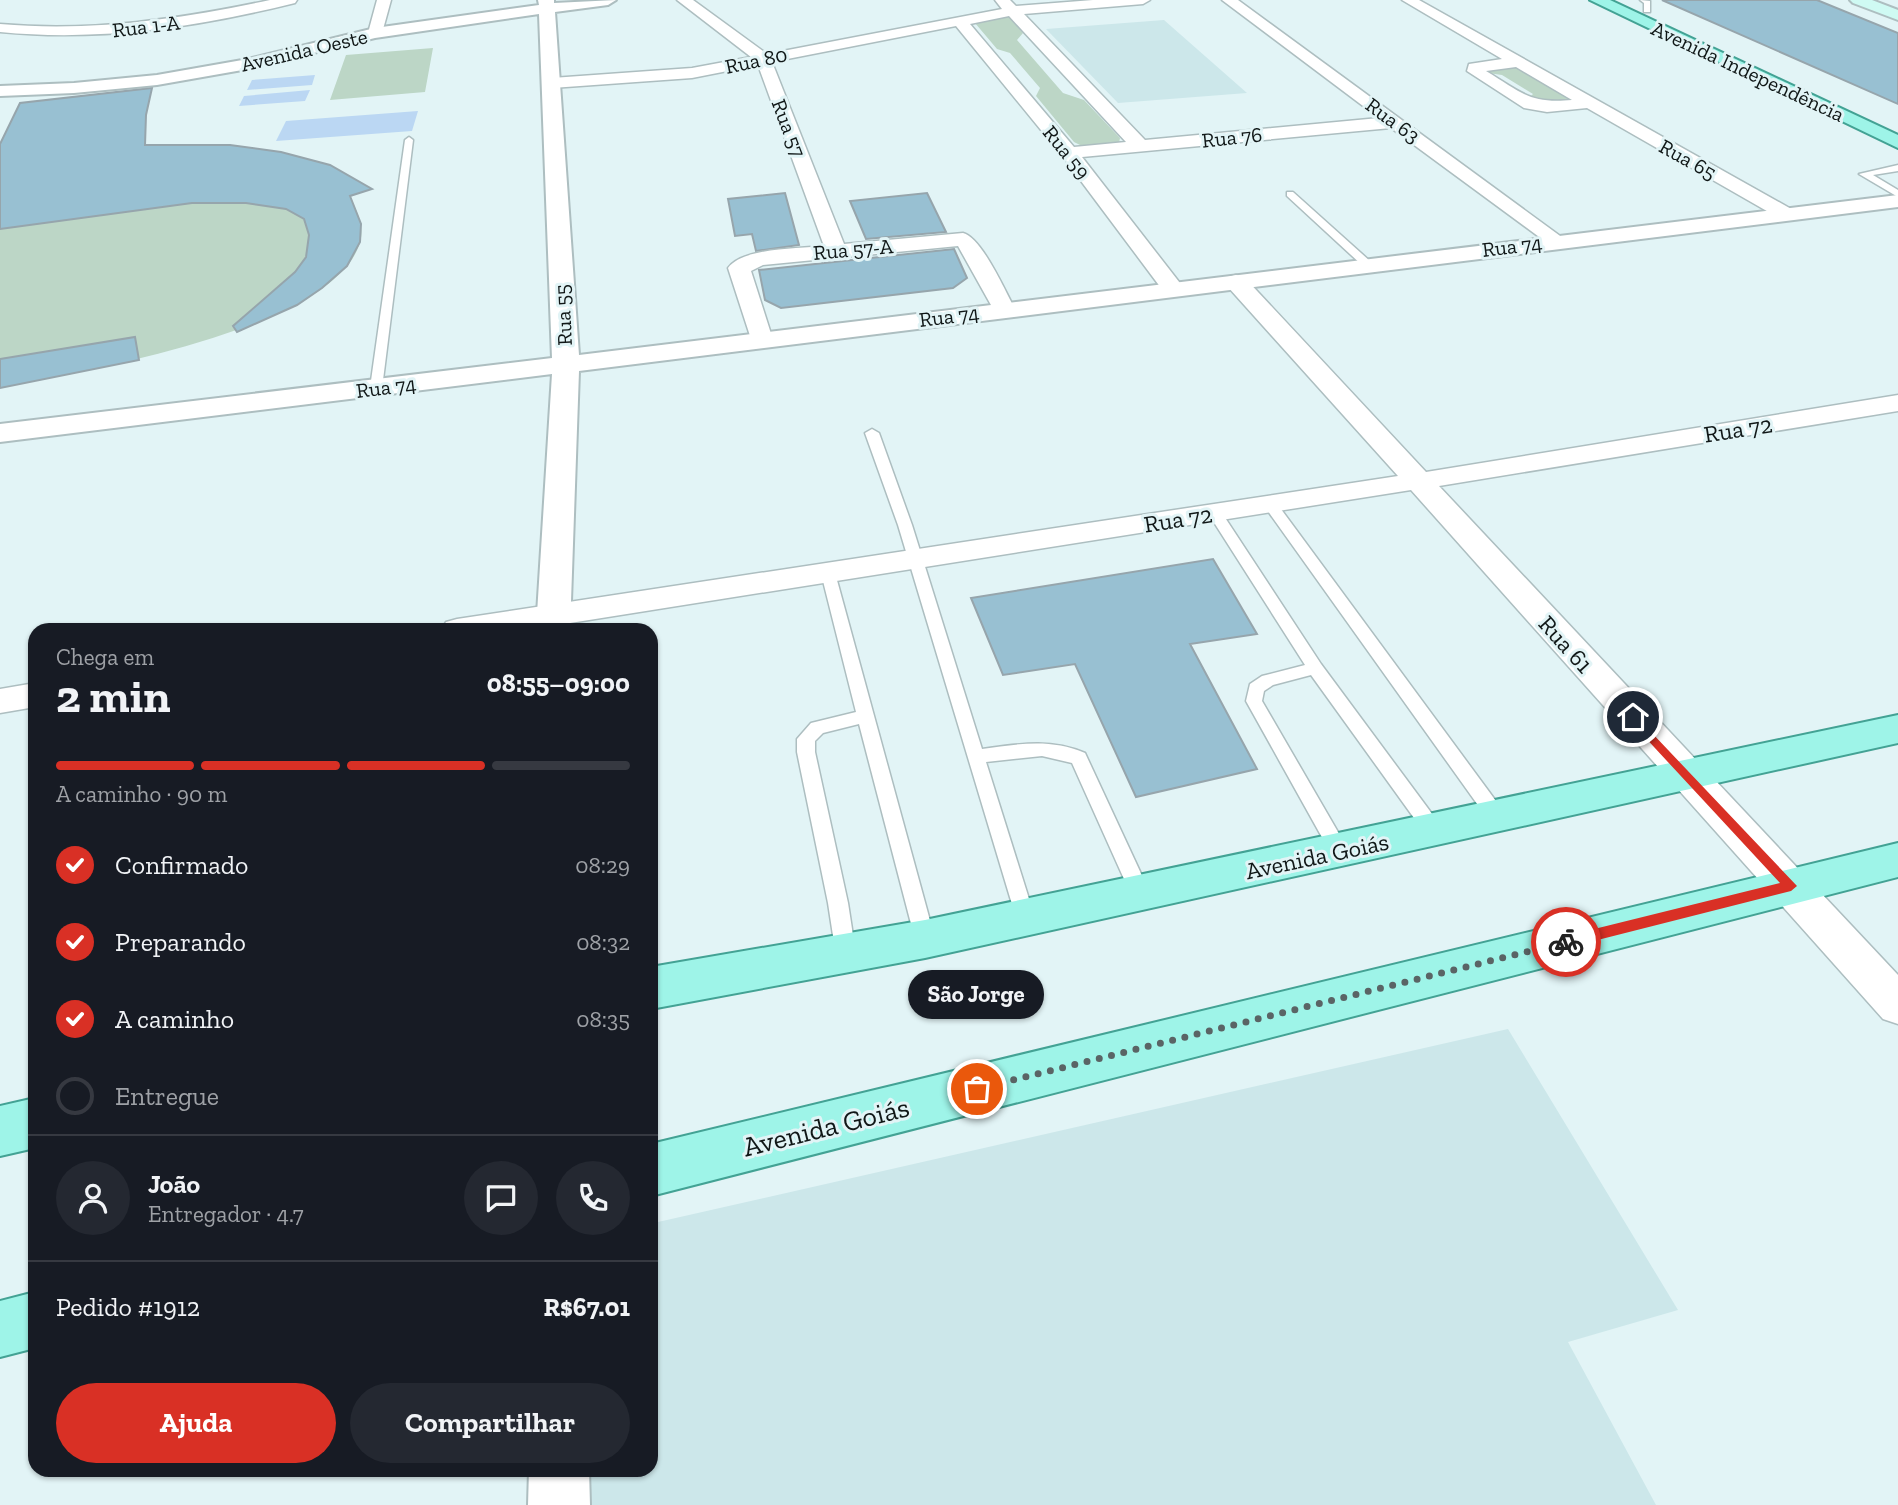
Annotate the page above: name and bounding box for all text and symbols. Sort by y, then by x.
street label: Rua 1-A [111,9,182,43]
street label: Avenida Independência [1648,15,1848,127]
street label: Avenida Oeste [238,23,370,77]
street label: Rua 80 [723,41,789,79]
street label: Rua 63 [1361,92,1425,148]
street label: Rua 57 [767,95,812,161]
street label: Rua 59 [1038,120,1096,184]
street label: Rua 76 [1201,121,1263,153]
street label: Rua 65 [1655,133,1721,185]
street label: Rua 74 [1481,230,1543,262]
street label: Rua 57-A [812,233,894,265]
street label: Rua 55 [549,284,577,346]
street label: Rua 74 [918,300,980,332]
street label: Rua 74 [355,371,417,403]
street label: Rua 72 [1702,409,1774,449]
street label: Rua 72 [1142,499,1214,539]
street label: Rua 61 [1533,609,1599,679]
text: Chega em [56,643,154,671]
text: 08:55–09:00 [487,667,630,699]
text: 2 min [56,669,171,724]
pin [1603,687,1663,747]
icon: home [1614,698,1652,736]
text: A caminho · 90 m [56,780,227,808]
street label: Avenida Goiás [1243,827,1391,885]
icon: check [56,846,94,884]
text: Confirmado [115,849,248,881]
text: 08:29 [575,851,630,879]
courier [1531,907,1601,977]
icon: check [56,923,94,961]
icon: bike [1547,923,1585,961]
text: Preparando [115,926,246,958]
text: 08:32 [576,928,630,956]
callout: São Jorge [909,970,1045,1019]
text: São Jorge [927,980,1025,1008]
icon: check [56,1000,94,1038]
text: A caminho [115,1003,234,1035]
text: 08:35 [576,1005,630,1033]
pin [947,1059,1007,1119]
icon: bag [958,1070,996,1108]
text: Entregue [115,1080,219,1112]
street label: Avenida Goiás [739,1090,913,1164]
button: person [56,1161,130,1235]
button: chat [464,1161,538,1235]
button: phone [556,1161,630,1235]
text: João [148,1168,200,1200]
text: Entregador · 4.7 [148,1200,304,1228]
text: Pedido #1912 [56,1291,200,1323]
text: R$67.01 [543,1291,630,1323]
button: Ajuda [56,1383,336,1463]
button: Compartilhar [350,1383,630,1463]

